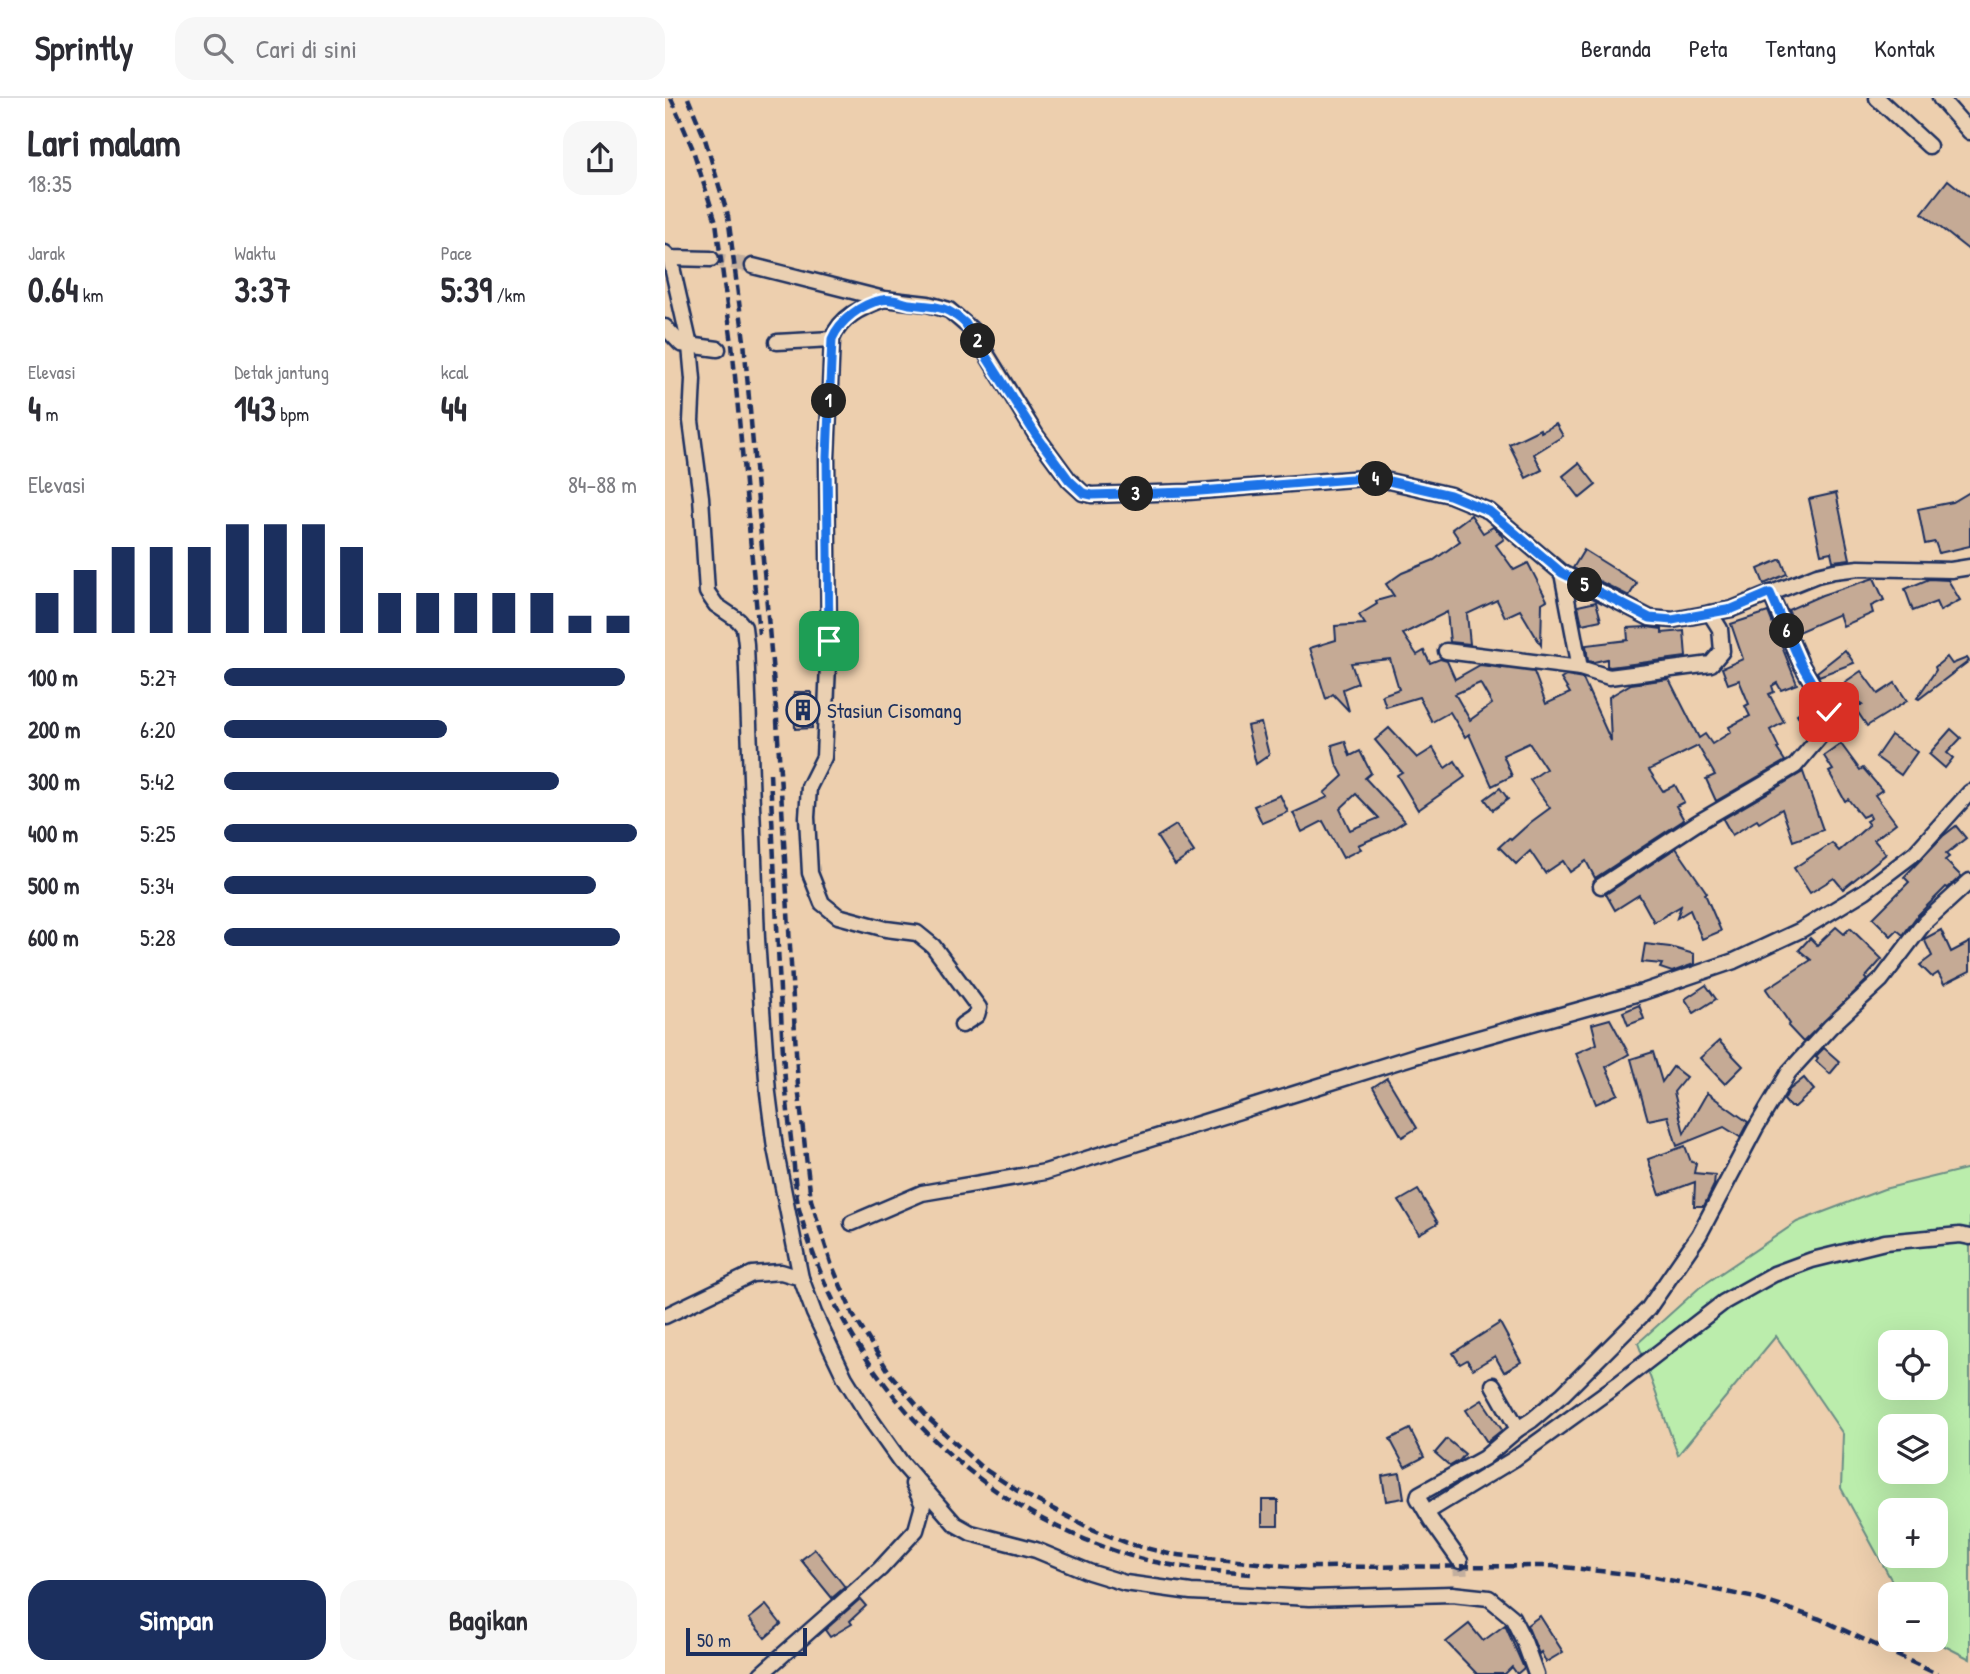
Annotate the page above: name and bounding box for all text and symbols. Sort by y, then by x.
search box [175,17,665,80]
text: Sprintly [35,26,133,70]
icon: search [199,29,237,67]
text: Cari di sini [255,31,357,66]
text: Beranda [1581,32,1651,64]
text: Peta [1689,32,1727,64]
text: Tentang [1765,32,1836,64]
text: Kontak [1874,32,1935,64]
text: Lari malam [28,116,181,168]
button: share [563,121,637,195]
text: 18:35 [28,168,72,199]
text: Jarak [28,240,65,266]
text: Waktu [234,240,276,266]
text: Pace [441,240,472,266]
text: 0.64 [28,266,78,313]
text: 3:37 [234,266,291,313]
text: 5:39 [441,266,492,313]
text: km [78,282,103,308]
text: /km [492,282,525,308]
pin: 2 [961,324,995,358]
text: 2 [973,327,982,353]
text: Elevasi [28,359,76,385]
text: Detak jantung [234,359,329,385]
text: kcal [441,359,468,385]
pin: 1 [811,384,847,418]
text: 4 [28,385,41,432]
text: 143 [234,385,276,432]
text: 44 [441,385,467,432]
text: 1 [825,387,832,413]
text: m [41,401,58,427]
text: bpm [276,401,309,427]
pin: 4 [1359,462,1393,496]
text: 4 [1372,465,1379,491]
text: Elevasi [28,469,86,500]
text: 84–88 m [568,469,637,500]
pin: 3 [1119,476,1154,512]
text: 3 [1131,480,1140,506]
pin: 5 [1567,568,1602,602]
text: 5 [1580,571,1589,597]
pin [799,611,859,671]
pin: 6 [1769,614,1805,648]
text: 6 [1783,617,1790,643]
icon: arrive [810,622,848,660]
text: 100 m [28,662,78,693]
text: 5:27 [140,662,177,693]
pin [1799,682,1859,742]
building icon: Stasiun Cisomang [784,691,822,729]
icon: check [1810,693,1848,731]
place label: Stasiun Cisomang [827,696,962,725]
text: 200 m [28,714,80,745]
text: 6:20 [140,714,176,745]
text: 300 m [28,766,80,797]
text: 5:42 [140,766,174,797]
text: 400 m [28,818,78,849]
text: 5:25 [140,818,176,849]
text: 500 m [28,870,79,901]
text: 5:34 [140,870,174,901]
text: 600 m [28,922,79,953]
text: 5:28 [140,922,176,953]
map controls [1878,1330,1948,1652]
button: locate [1878,1330,1948,1400]
button: layers [1878,1414,1948,1484]
button: + [1878,1498,1948,1568]
button: Simpan [28,1580,326,1660]
button: Bagikan [340,1580,637,1660]
button: − [1878,1582,1948,1652]
scale bar [686,1625,807,1657]
text: 50 m [697,1627,731,1653]

